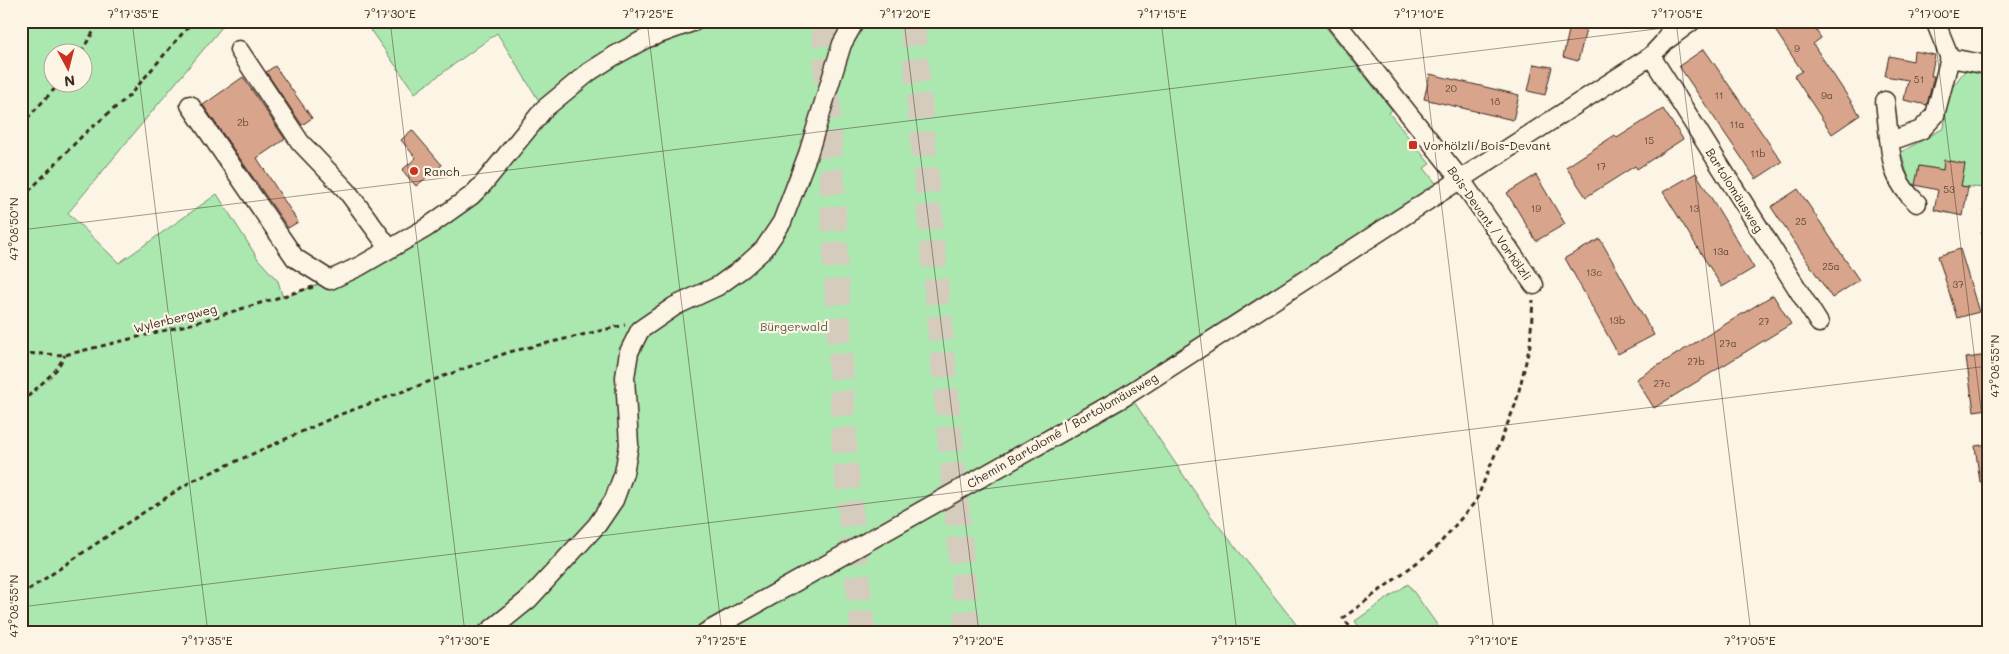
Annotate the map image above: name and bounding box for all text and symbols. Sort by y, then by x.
text: 7°17'35"E [107,5,159,21]
text: 7°17'30"E [364,5,416,21]
text: 7°17'25"E [623,5,674,21]
text: 7°17'20"E [879,5,931,21]
text: 7°17'15"E [1137,5,1187,21]
text: 7°17'10"E [1394,5,1444,21]
text: 7°17'05"E [1651,5,1703,21]
text: 7°17'00"E [1908,5,1960,21]
house number: 9 [1794,41,1800,55]
north arrow [42,42,92,92]
text: N [63,71,76,91]
house number: 51 [1914,72,1924,86]
house number: 20 [1445,81,1457,95]
house number: 11 [1715,88,1723,102]
house number: 9a [1821,88,1833,102]
house number: 18 [1490,94,1500,108]
house number: 2b [237,115,249,129]
house number: 11a [1729,117,1745,131]
house number: 15 [1644,133,1654,147]
place label: Vorhölzli/Bois-Devant [1423,137,1551,153]
marker: Vorhölzli/Bois-Devant [1407,139,1419,151]
street label: Bartolomäusweg [1703,145,1767,235]
house number: 11b [1750,146,1766,160]
house number: 17 [1596,159,1606,173]
place label: Ranch [424,163,460,179]
street label: Bois-Devant / Vorhölzli [1445,163,1535,283]
marker: Ranch [408,165,420,177]
house number: 53 [1943,182,1955,196]
text: 47°08'50"N [5,197,21,261]
house number: 19 [1531,201,1541,215]
house number: 13 [1689,201,1699,215]
house number: 25 [1795,214,1807,228]
house number: 13a [1713,244,1729,258]
house number: 25a [1822,259,1840,273]
house number: 13c [1586,265,1602,279]
house number: 37 [1952,277,1964,291]
street label: Wylerbergweg [132,300,218,336]
house number: 13b [1609,313,1625,327]
house number: 27 [1758,314,1770,328]
park label: Bürgerwald [760,318,828,334]
text: 47°08'55"N [1986,335,2002,397]
house number: 27a [1719,336,1737,350]
house number: 27b [1687,354,1705,368]
street label: Chemin Bartolomé / Bartolomäusweg [964,369,1160,491]
house number: 27c [1653,376,1671,390]
text: 47°08'55"N [5,575,21,637]
text: 7°17'35"E [181,632,233,648]
text: 7°17'30"E [438,632,490,648]
text: 7°17'25"E [696,632,747,648]
text: 7°17'20"E [952,632,1004,648]
text: 7°17'15"E [1211,632,1261,648]
text: 7°17'10"E [1468,632,1518,648]
text: 7°17'05"E [1724,632,1776,648]

